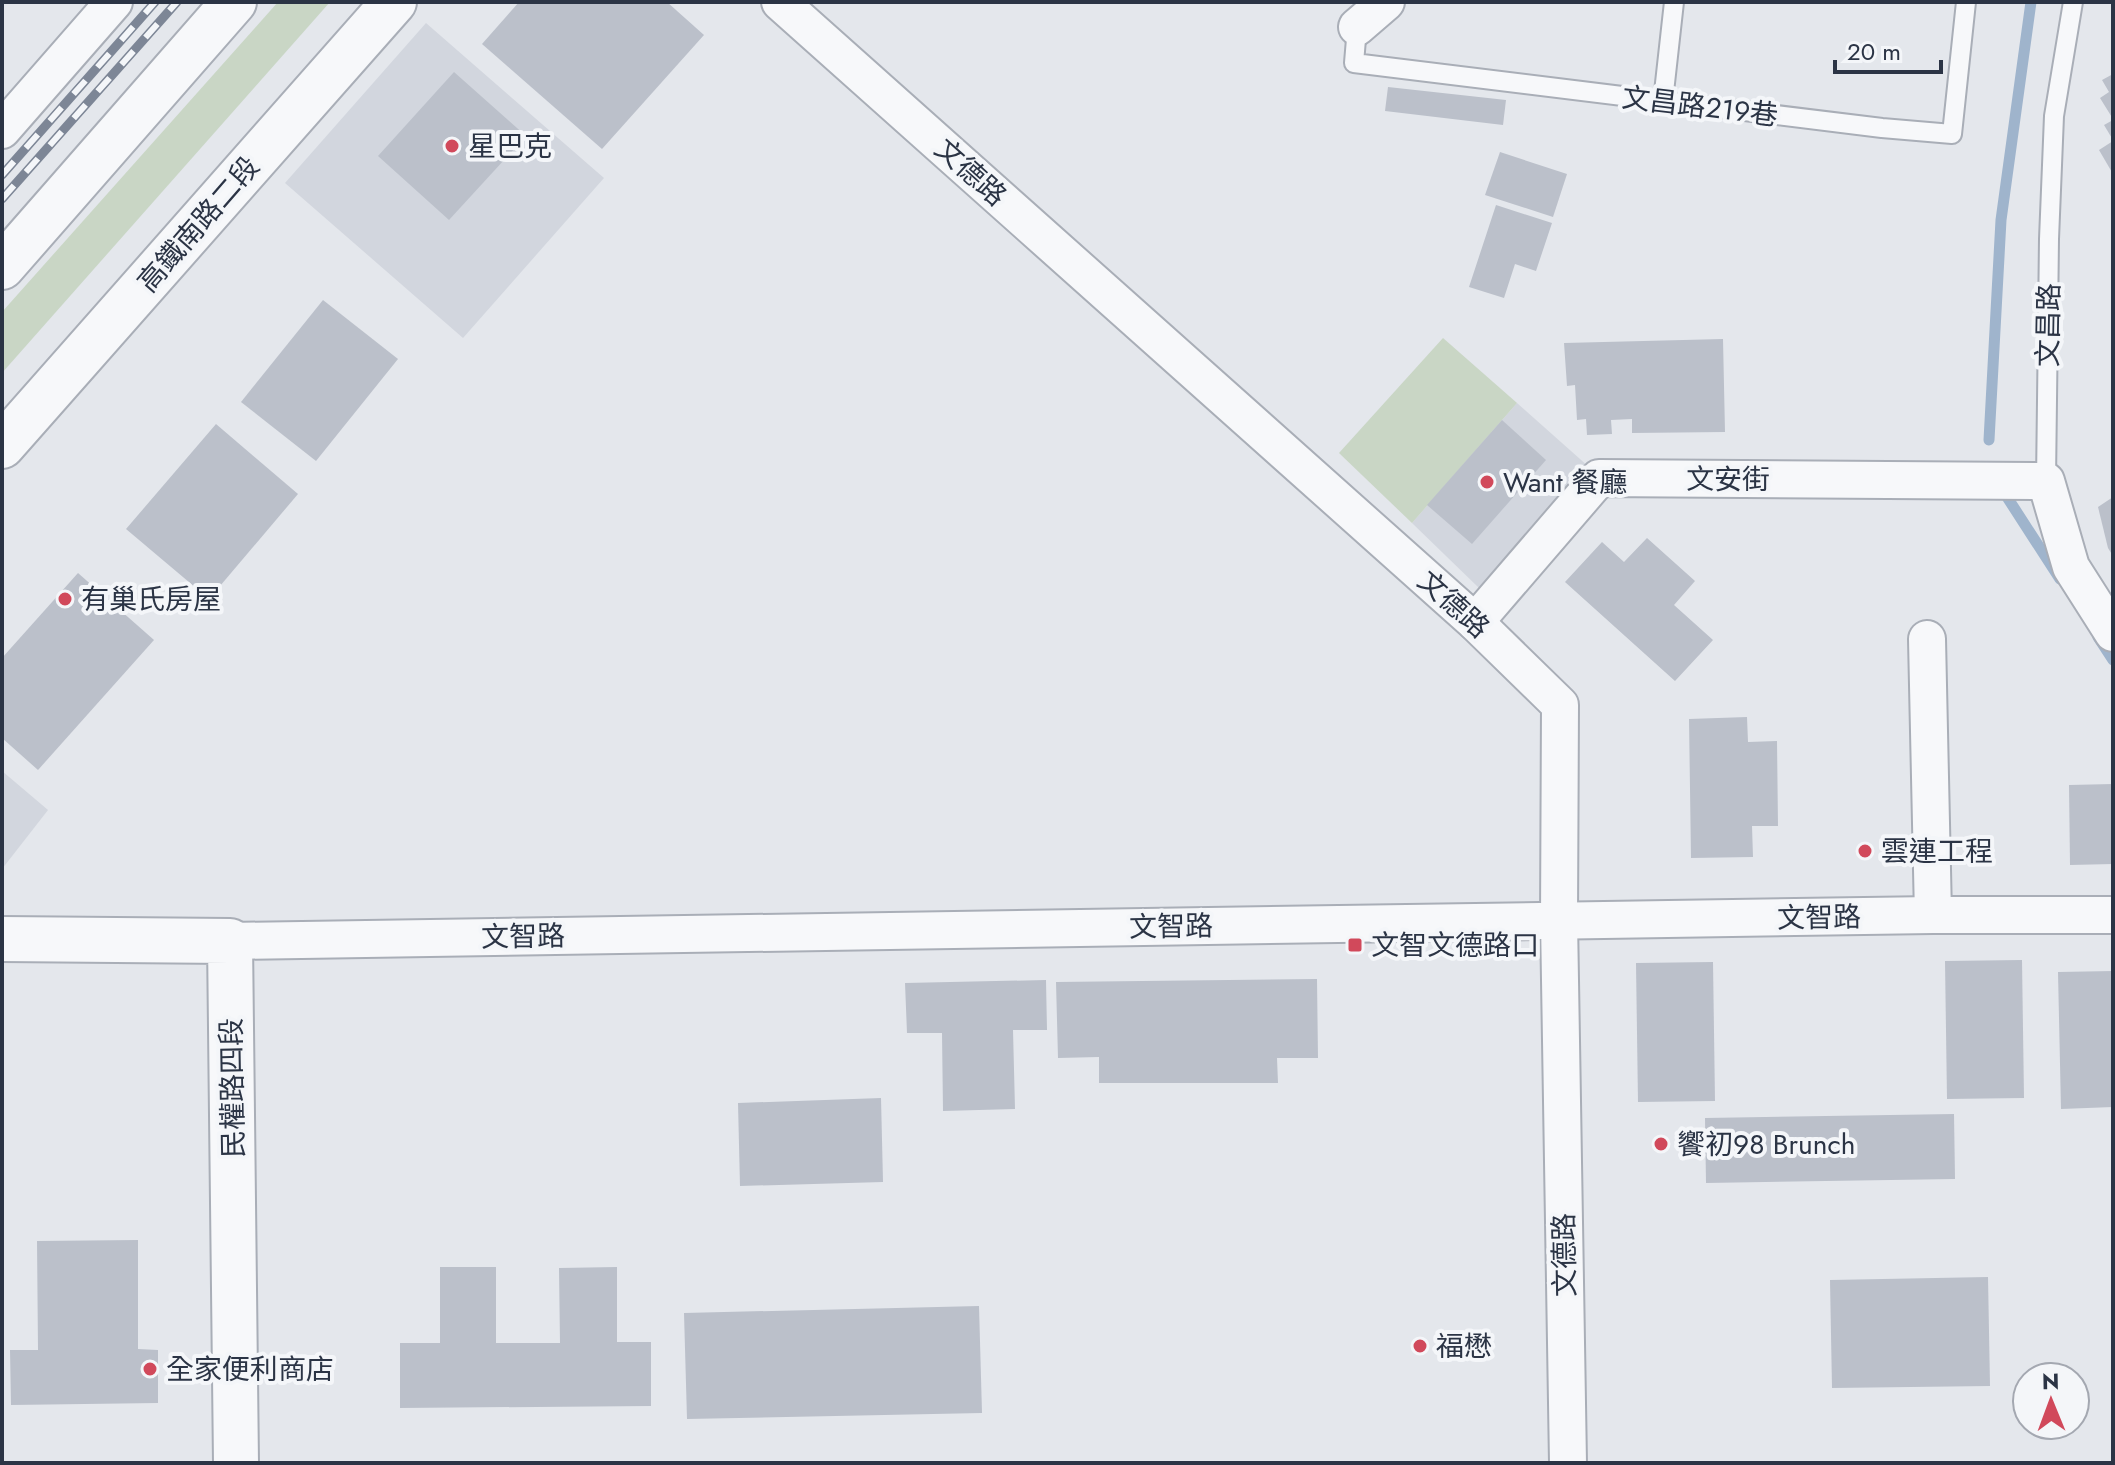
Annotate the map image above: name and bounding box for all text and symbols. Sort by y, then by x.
scale bar [1835,24,1941,74]
text: 20 m [1847,34,1901,69]
street label: 文昌路219巷 [1620,77,1780,136]
place label: 星巴克 [468,126,552,167]
street label: 文德路 [926,129,1016,216]
marker: 星巴克 [443,137,461,155]
street label: 高鐵南路二段 [128,147,269,301]
street label: 文昌路 [2027,283,2070,367]
street label: 文安街 [1686,459,1770,500]
place label: Want 餐廳 [1503,462,1627,503]
marker: Want 餐廳 [1478,473,1496,491]
street label: 文德路 [1409,561,1499,648]
place label: 有巢氏房屋 [81,579,221,620]
marker: 有巢氏房屋 [56,590,74,608]
place label: 雲連工程 [1881,831,1993,872]
marker: 雲連工程 [1856,842,1874,860]
street label: 文智路 [1777,896,1861,939]
street label: 文智路 [1129,905,1213,948]
street label: 文智路 [481,915,565,958]
place label: 文智文德路口 [1371,925,1539,966]
marker: 文智文德路口 [1346,936,1364,954]
street label: 民權路四段 [211,1018,254,1158]
place label: 饗初98 Brunch [1677,1124,1856,1165]
marker: 饗初98 Brunch [1652,1135,1670,1153]
street label: 文德路 [1543,1213,1586,1297]
place label: 福懋 [1436,1326,1492,1367]
marker: 福懋 [1411,1337,1429,1355]
place label: 全家便利商店 [166,1349,334,1390]
marker: 全家便利商店 [141,1360,159,1378]
north arrow [2011,1361,2091,1441]
text: N [2042,1365,2060,1397]

